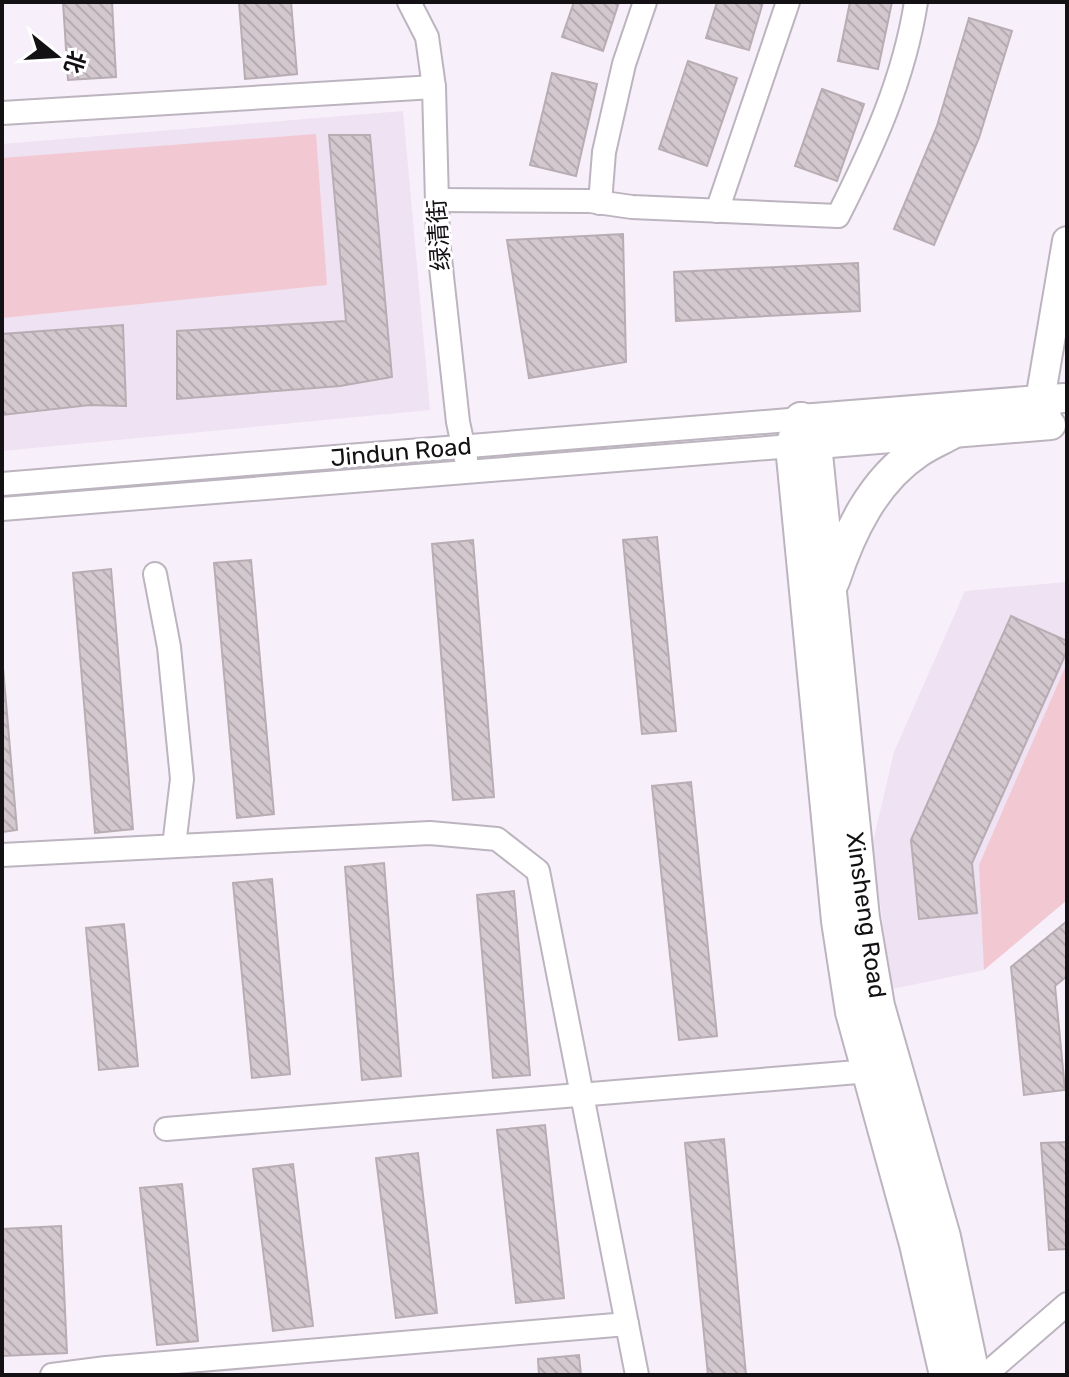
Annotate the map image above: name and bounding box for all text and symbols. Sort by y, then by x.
north arrow [16,16,96,96]
text: 北 [58,47,91,77]
street label: 绿清街 [423,198,455,272]
street label: Jindun Road [329,432,473,472]
street label: Xinsheng Road [840,830,892,1000]

